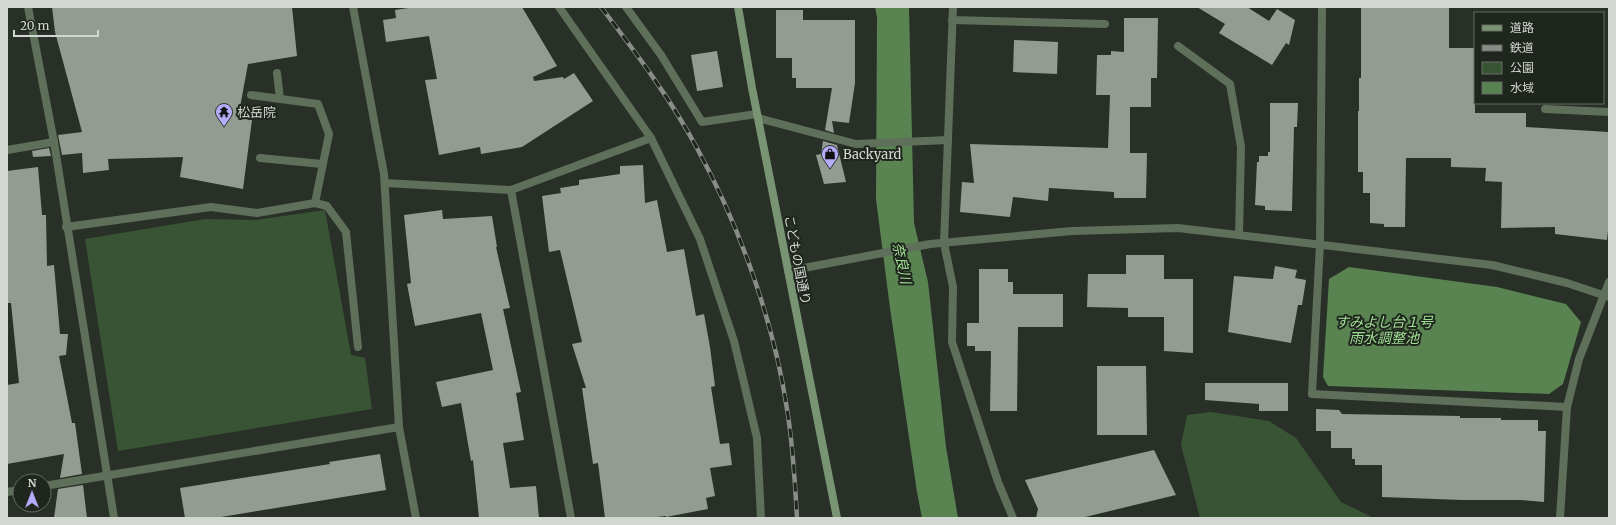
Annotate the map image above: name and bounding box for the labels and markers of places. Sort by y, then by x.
temple icon: 松岳院 [214,102,234,127]
place label: 松岳院 [237,104,276,121]
shop icon: Backyard [820,144,840,169]
place label: Backyard [843,146,902,163]

